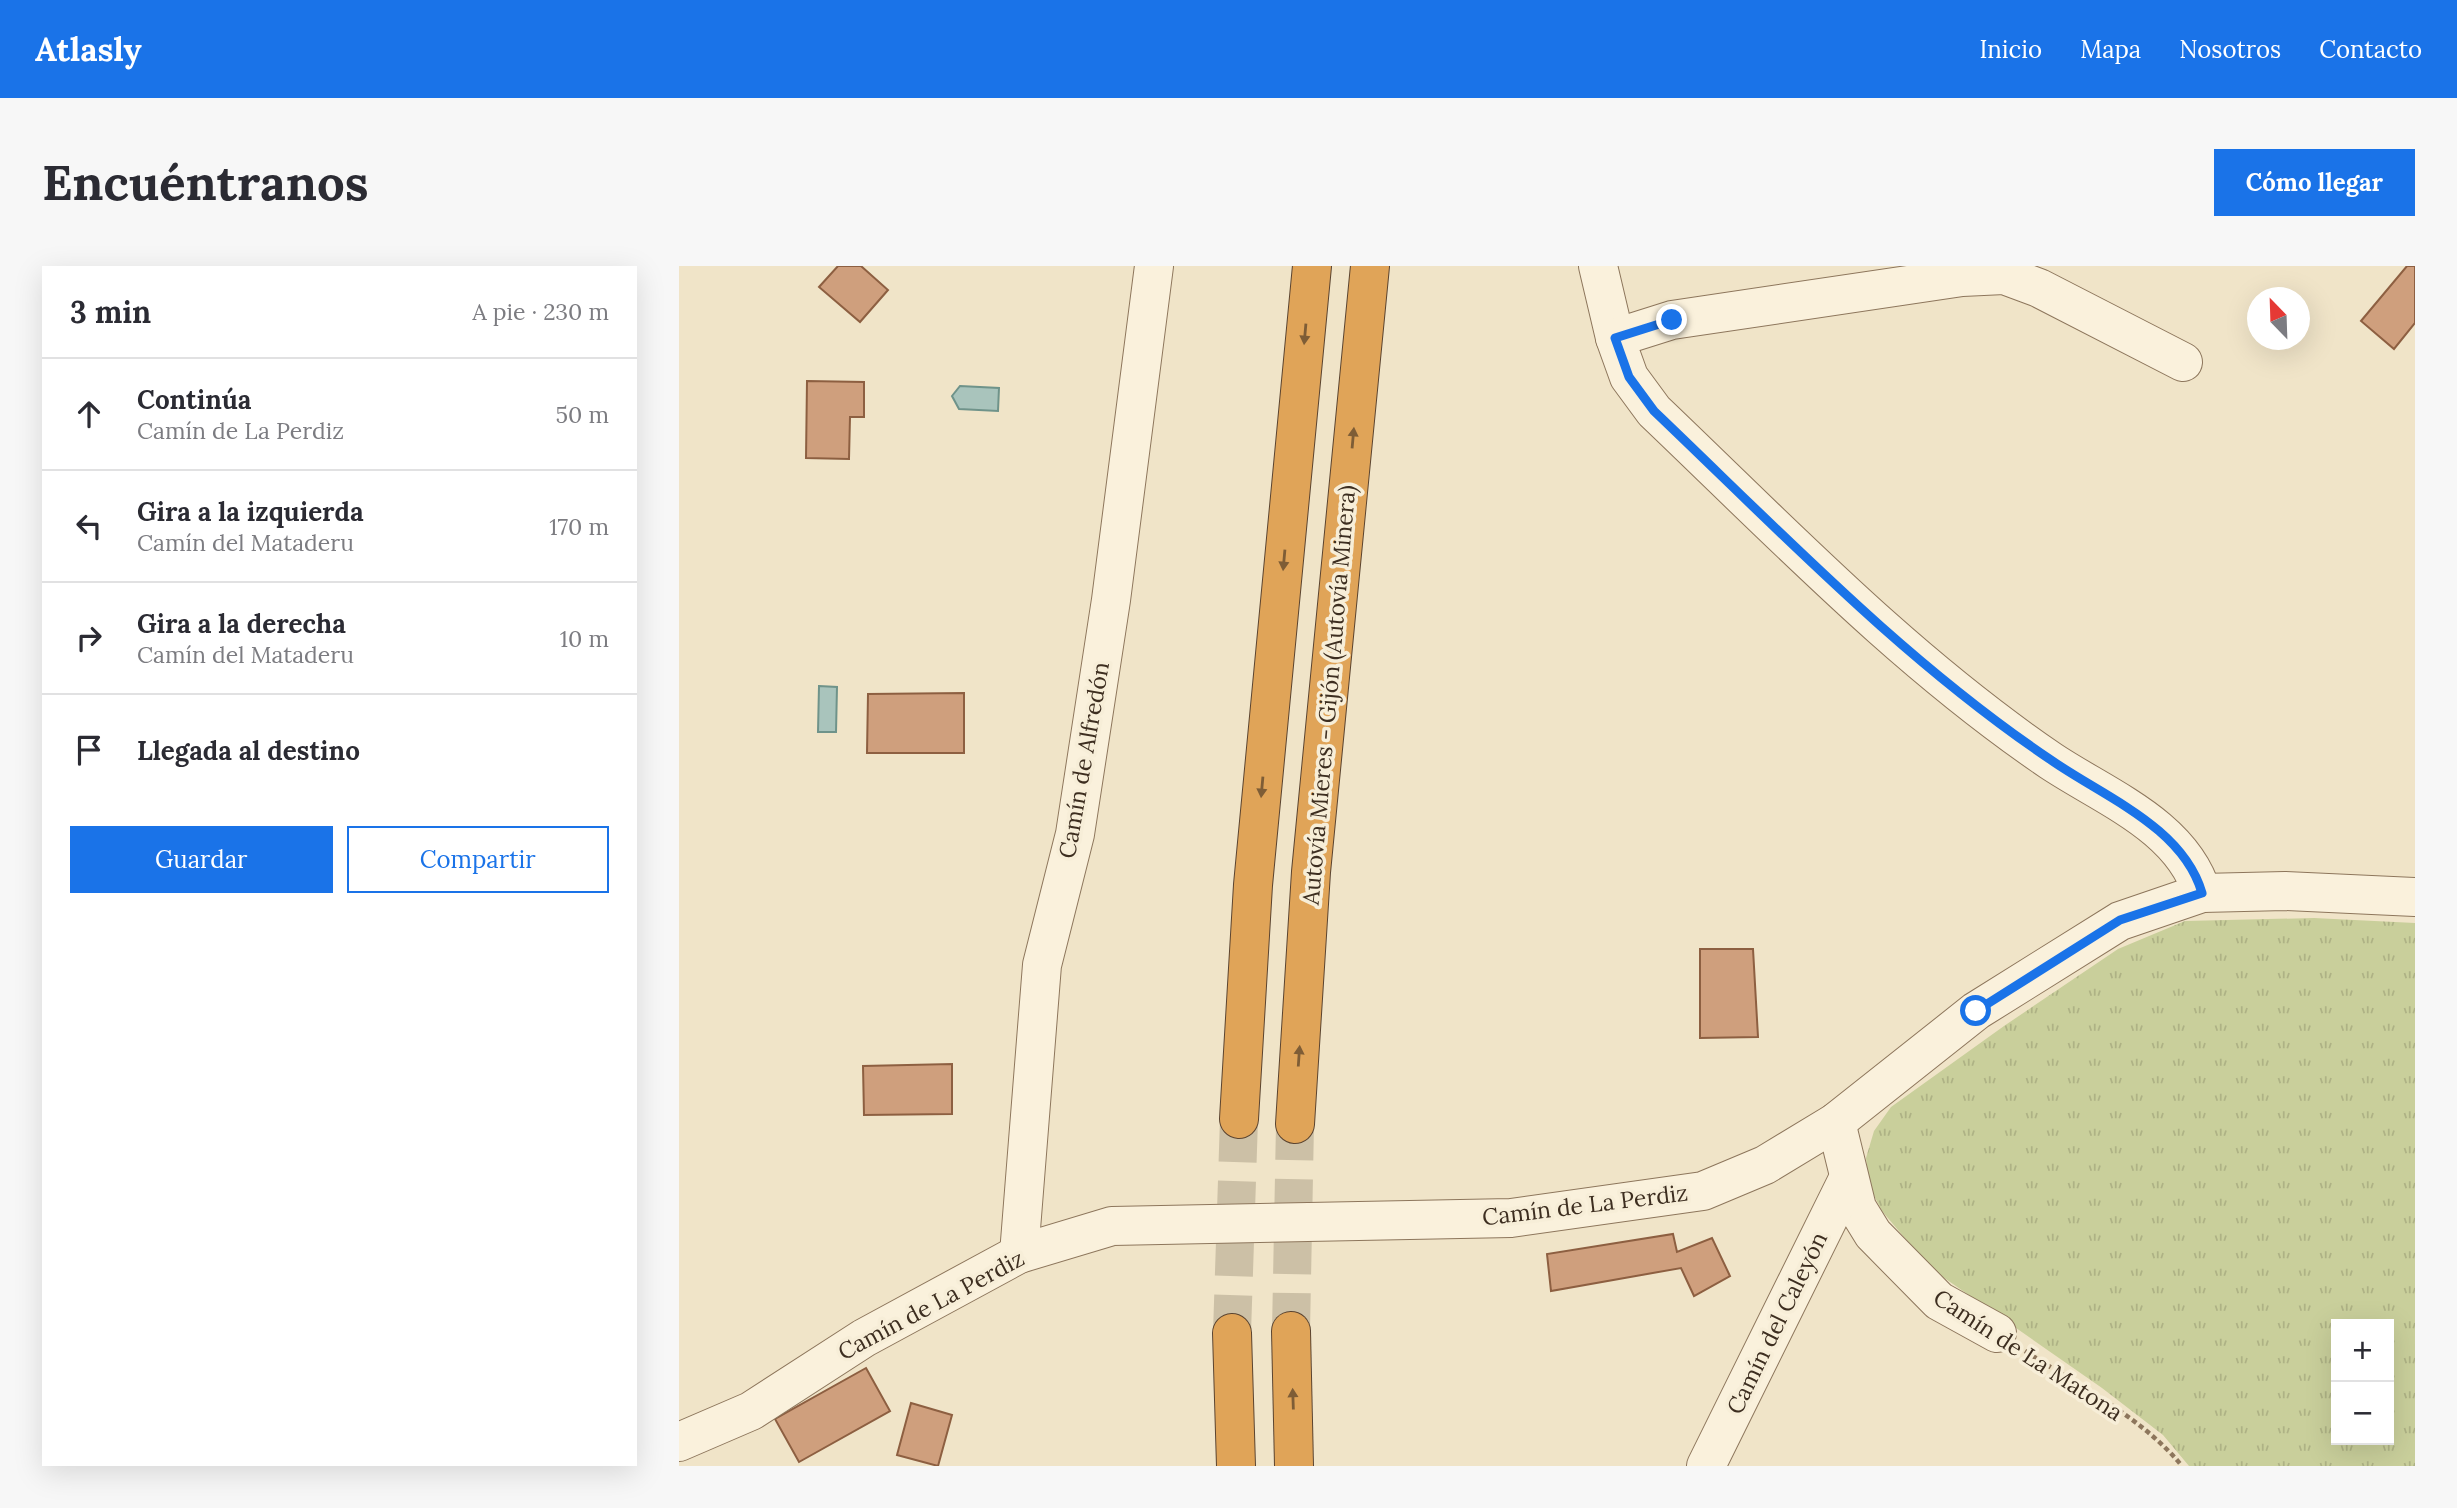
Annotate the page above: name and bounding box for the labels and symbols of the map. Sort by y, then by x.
north arrow [2247,287,2310,350]
route end [1656,304,1687,335]
one-way arrow [1299,323,1310,345]
one-way arrow [1348,427,1359,449]
street label: Autovía Mieres - Gijón (Autovía Minera) [1296,484,1362,907]
one-way arrow [1278,550,1289,572]
street label: Camín de Alfredón [1052,659,1115,860]
one-way arrow [1256,776,1267,798]
route start [1960,995,1991,1026]
one-way arrow [1294,1044,1305,1066]
street label: Camín de La Perdiz [1480,1178,1689,1232]
street label: Camín del Caleyón [1720,1227,1833,1419]
street label: Camín de La Perdiz [833,1243,1029,1366]
street label: Camín de La Matona [1928,1283,2129,1427]
one-way arrow [1287,1387,1298,1409]

